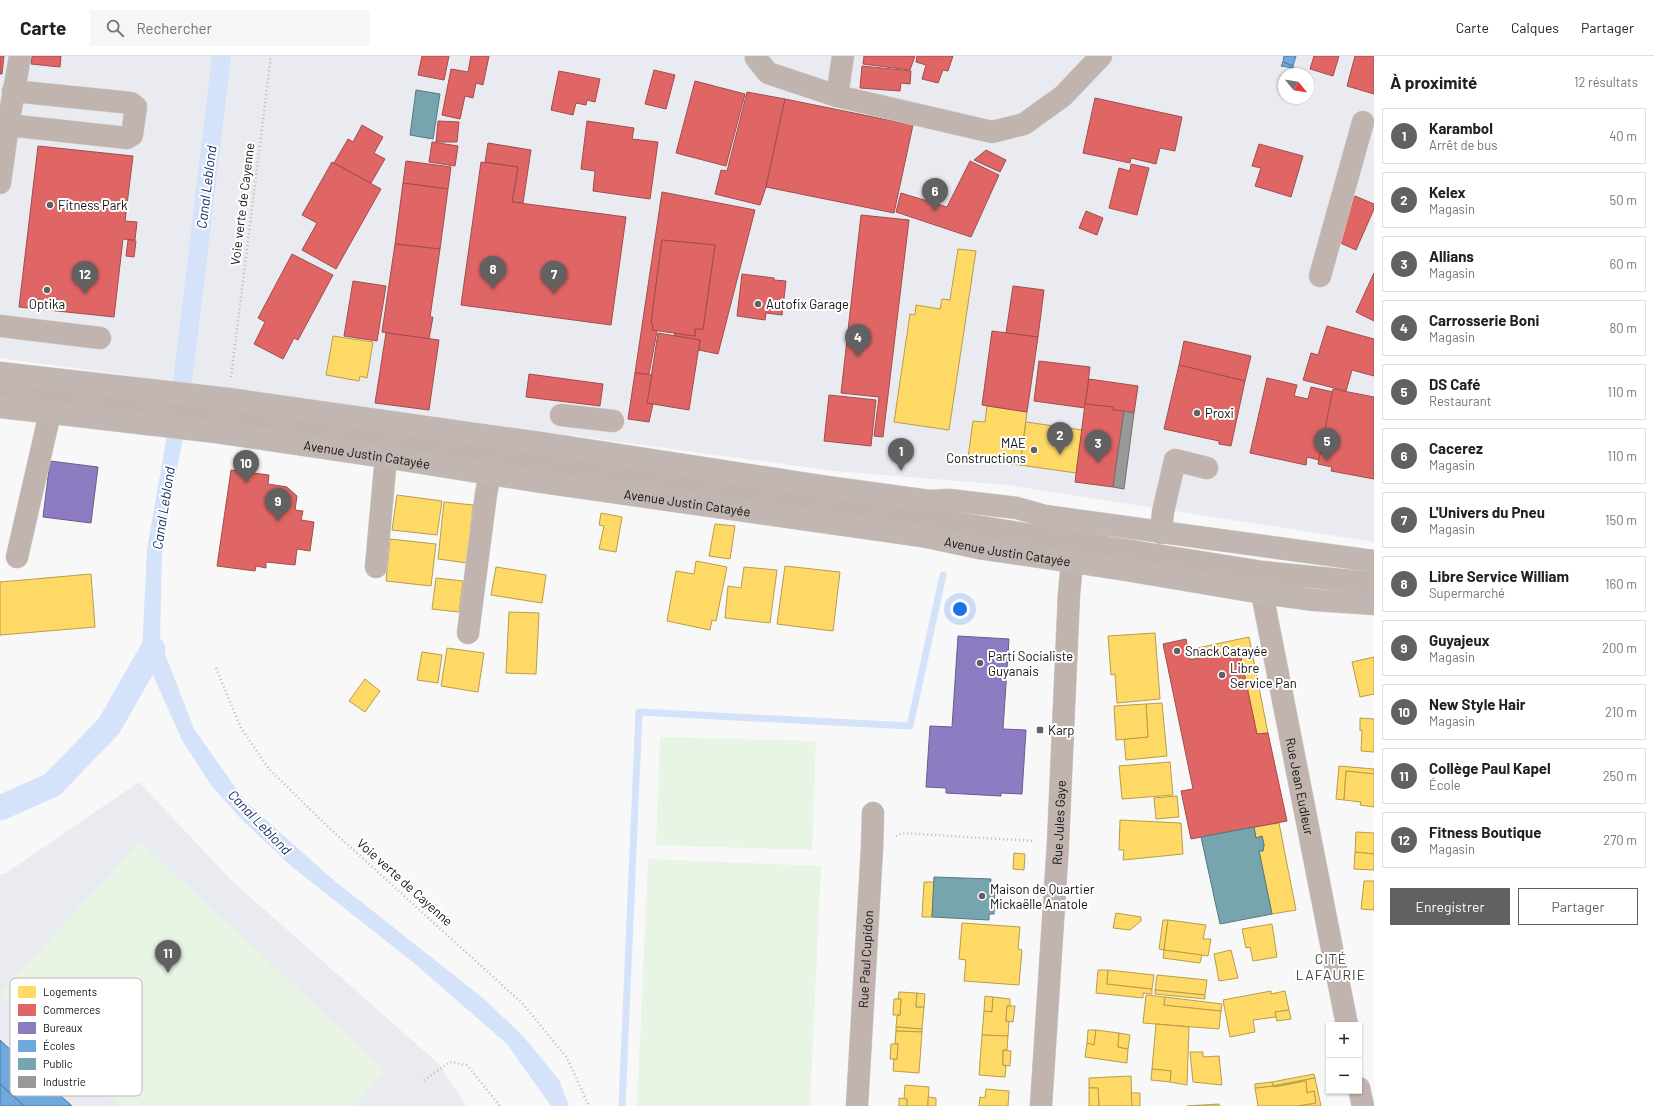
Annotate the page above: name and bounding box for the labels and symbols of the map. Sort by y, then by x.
north arrow [1278,68,1314,104]
street label: Voie verte de Cayenne [227,142,257,266]
water label: Canal Leblond [192,144,220,230]
pin: 6 [922,178,948,211]
place label: Fitness Park [58,197,128,213]
marker: Fitness Park [45,200,55,210]
pin: 8 [480,256,506,289]
pin: 12 [72,261,98,294]
pin: 7 [541,261,567,294]
marker: Optika [42,285,52,295]
place label: Optika [29,296,65,312]
place label: Autofix Garage [766,296,849,312]
marker: Autofix Garage [753,299,763,309]
pin: 4 [845,324,871,357]
place label: Proxi [1205,405,1234,421]
marker: Proxi [1192,408,1202,418]
pin: 2 [1047,422,1073,455]
pin: 5 [1314,428,1340,461]
pin: 3 [1085,430,1111,463]
place label: MAE Constructions [946,435,1026,466]
street label: Avenue Justin Catayée [303,437,431,472]
pin: 1 [888,438,914,471]
marker: MAE Constructions [1029,445,1039,455]
pin: 10 [233,450,259,483]
water label: Canal Leblond [148,465,178,551]
street label: Avenue Justin Catayée [623,486,752,520]
pin: 9 [265,488,291,521]
street label: Avenue Justin Catayée [943,533,1072,569]
your location [950,599,970,619]
place label: Snack Catayée [1185,643,1268,659]
marker: Snack Catayée [1172,646,1182,656]
place label: Parti Socialiste Guyanais [988,648,1073,679]
marker: Parti Socialiste Guyanais [975,658,985,668]
place label: Libre Service Pan [1230,660,1297,691]
marker: Libre Service Pan [1217,670,1227,680]
place label: Karp [1048,722,1075,738]
marker: Karp [1035,725,1045,735]
street label: Rue Jean Eudleur [1283,736,1317,837]
street label: Rue Jules Gaye [1049,780,1069,865]
water label: Canal Leblond [225,786,296,858]
street label: Voie verte de Cayenne [354,835,456,929]
place label: Maison de Quartier Mickaëlle Anatole [990,881,1095,912]
marker: Maison de Quartier Mickaëlle Anatole [977,891,987,901]
street label: Rue Paul Cupidon [855,910,876,1009]
pin: 11 [155,940,181,973]
district label: CITÉ LAFAURIE [1296,950,1366,983]
legend [10,978,142,1096]
text: Logements [43,985,97,998]
text: Commerces [43,1003,100,1016]
text: Bureaux [43,1021,82,1034]
text: Écoles [43,1039,75,1052]
text: Public [43,1057,73,1070]
text: Industrie [43,1075,86,1088]

